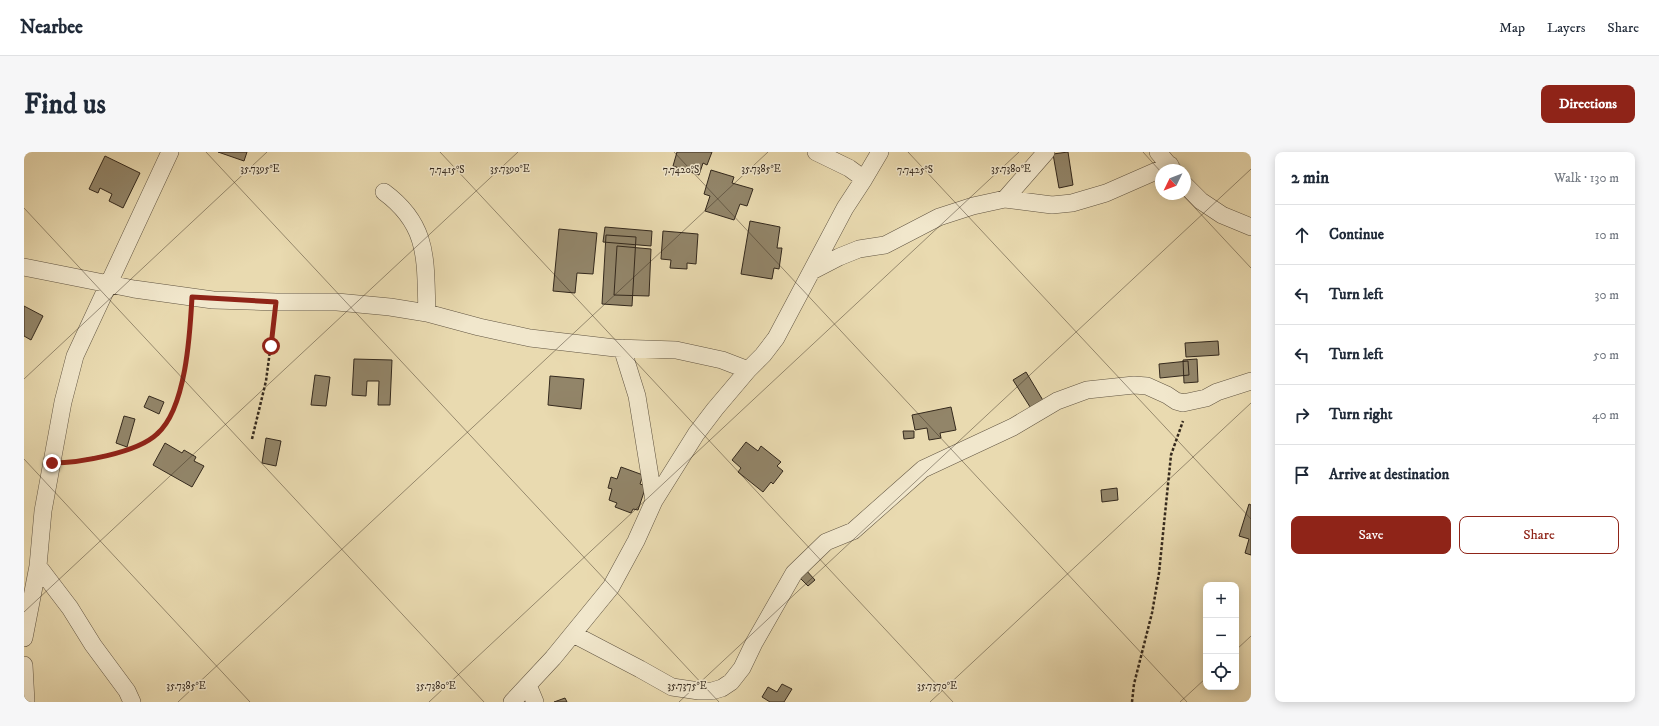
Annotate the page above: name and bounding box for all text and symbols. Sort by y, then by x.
text: Nearbee [20,16,83,39]
text: Map [1499,19,1525,37]
text: Layers [1547,19,1585,37]
text: Share [1607,19,1639,37]
button: Directions [1541,85,1635,123]
text: Find us [24,87,106,122]
text: 35.7395°E [240,163,280,175]
text: 35.7390°E [490,163,530,175]
text: 35.7385°E [741,163,781,175]
text: 35.7380°E [991,163,1031,175]
text: 7.7415°S [430,164,464,176]
text: 7.7420°S [663,164,699,176]
text: 7.7425°S [897,164,933,176]
north arrow [1155,164,1191,200]
text: 2 min [1291,167,1329,189]
text: Walk · 130 m [1554,170,1619,186]
icon: ahead [1291,224,1313,246]
text: Continue [1329,225,1384,244]
text: 10 m [1595,227,1619,243]
icon: left [1291,284,1313,306]
text: Turn left [1329,285,1383,304]
text: 30 m [1595,287,1619,303]
route start [262,337,280,355]
icon: left [1291,344,1313,366]
text: Turn left [1329,345,1383,364]
text: 50 m [1593,347,1619,363]
icon: right [1291,404,1313,426]
text: Turn right [1329,405,1392,424]
text: 40 m [1592,407,1619,423]
route end [43,454,61,472]
icon: arrive [1291,464,1313,486]
text: Arrive at destination [1329,465,1449,484]
button: Save [1291,516,1451,554]
button: Share [1459,516,1619,554]
map controls [1203,582,1239,690]
button: + [1203,582,1239,618]
button: − [1203,618,1239,654]
button: locate [1203,654,1239,690]
text: 35.7385°E [166,680,206,692]
text: 35.7380°E [416,680,456,692]
text: 35.7375°E [667,680,707,692]
text: 35.7370°E [917,680,957,692]

